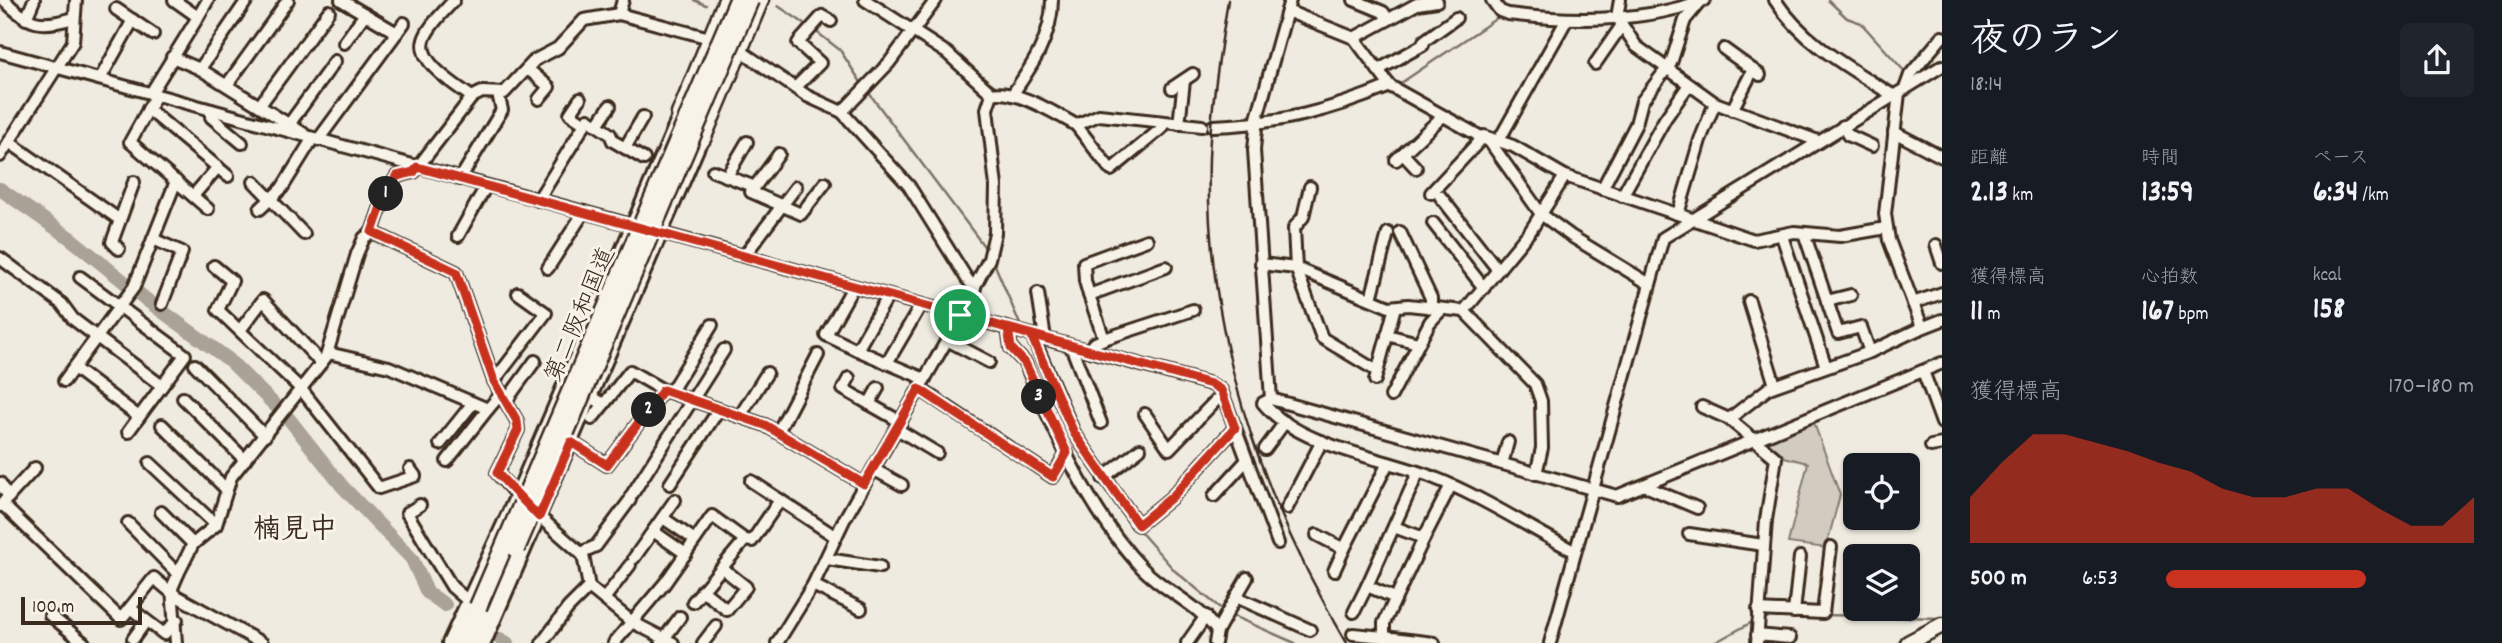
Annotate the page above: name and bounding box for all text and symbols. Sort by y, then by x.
text: 夜のラン [1970,15,2122,70]
button: share [2400,23,2474,97]
text: 18:14 [1970,69,2003,102]
text: 距離 [1970,146,2008,173]
text: 時間 [2141,146,2179,173]
text: ペース [2313,146,2369,173]
text: 2.13 [1970,173,2008,216]
text: 13:59 [2141,173,2194,216]
text: 6:34 [2313,173,2358,216]
pin: 1 [368,176,404,212]
text: 1 [383,180,388,207]
text: km [2008,183,2033,210]
text: /km [2358,183,2389,210]
street label: 第二阪和国道 [538,242,626,388]
text: kcal [2313,263,2342,290]
text: 獲得標高 [1970,265,2046,292]
text: 心拍数 [2141,265,2198,292]
pin [930,285,990,345]
text: 158 [2313,290,2345,333]
text: 11 [1970,292,1983,335]
text: 167 [2141,292,2174,335]
icon: arrive [941,296,979,334]
text: m [1983,302,2001,329]
text: bpm [2174,302,2208,329]
text: 170–180 m [2388,371,2474,404]
text: 獲得標高 [1970,377,2062,410]
pin: 3 [1021,380,1056,414]
text: 3 [1034,383,1043,410]
pin: 2 [632,392,666,428]
text: 2 [644,396,653,423]
map controls [1843,453,1920,621]
button: locate [1843,453,1920,530]
district label: 楠見中 [253,512,337,552]
button: layers [1843,544,1920,621]
text: 500 m [1970,563,2027,596]
text: 6:53 [2082,563,2118,596]
scale bar [21,594,142,626]
text: 100 m [32,595,74,622]

